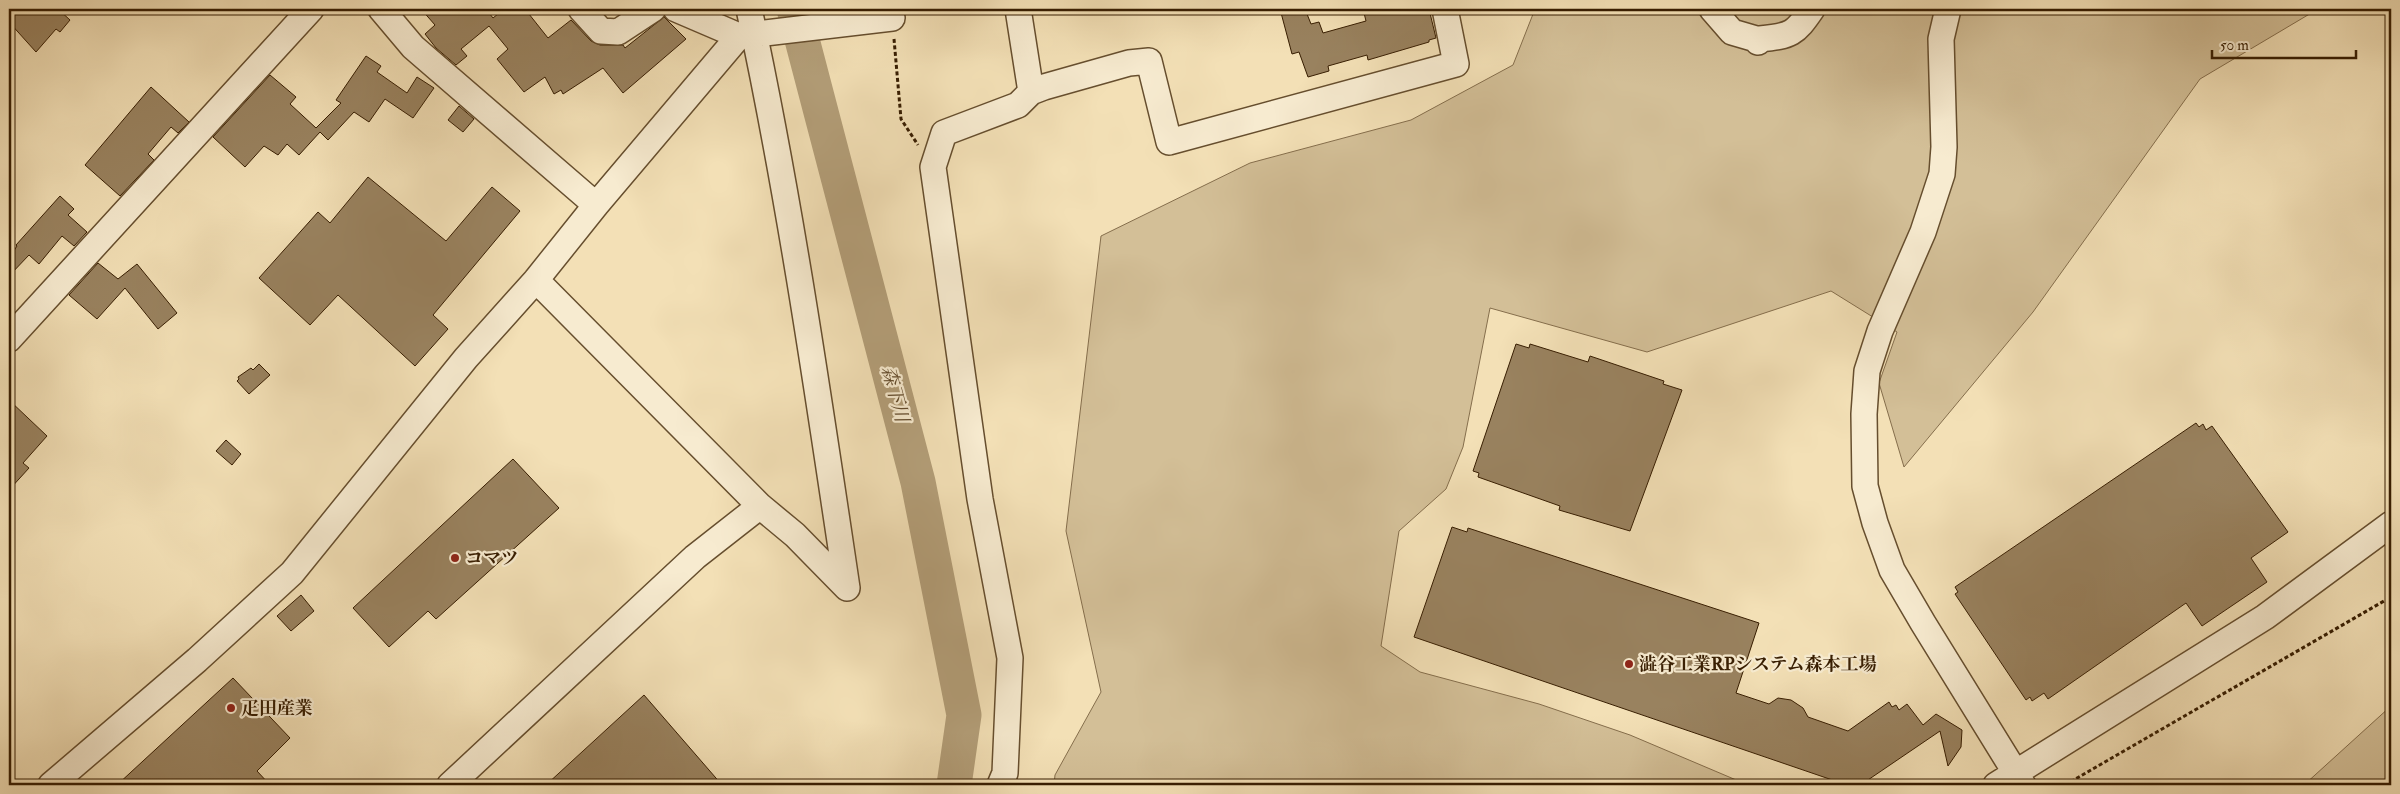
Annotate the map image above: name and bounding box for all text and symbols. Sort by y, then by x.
scale bar [2212,28,2356,60]
text: 50 m [2220,36,2249,55]
water label: 森下川 [876,363,914,427]
place label: コマツ [465,547,518,570]
marker: コマツ [449,552,461,564]
place label: 澁谷工業RPシステム森本工場 [1639,653,1877,676]
marker: 澁谷工業RPシステム森本工場 [1623,658,1635,670]
place label: 疋田産業 [241,697,313,720]
marker: 疋田産業 [225,702,237,714]

